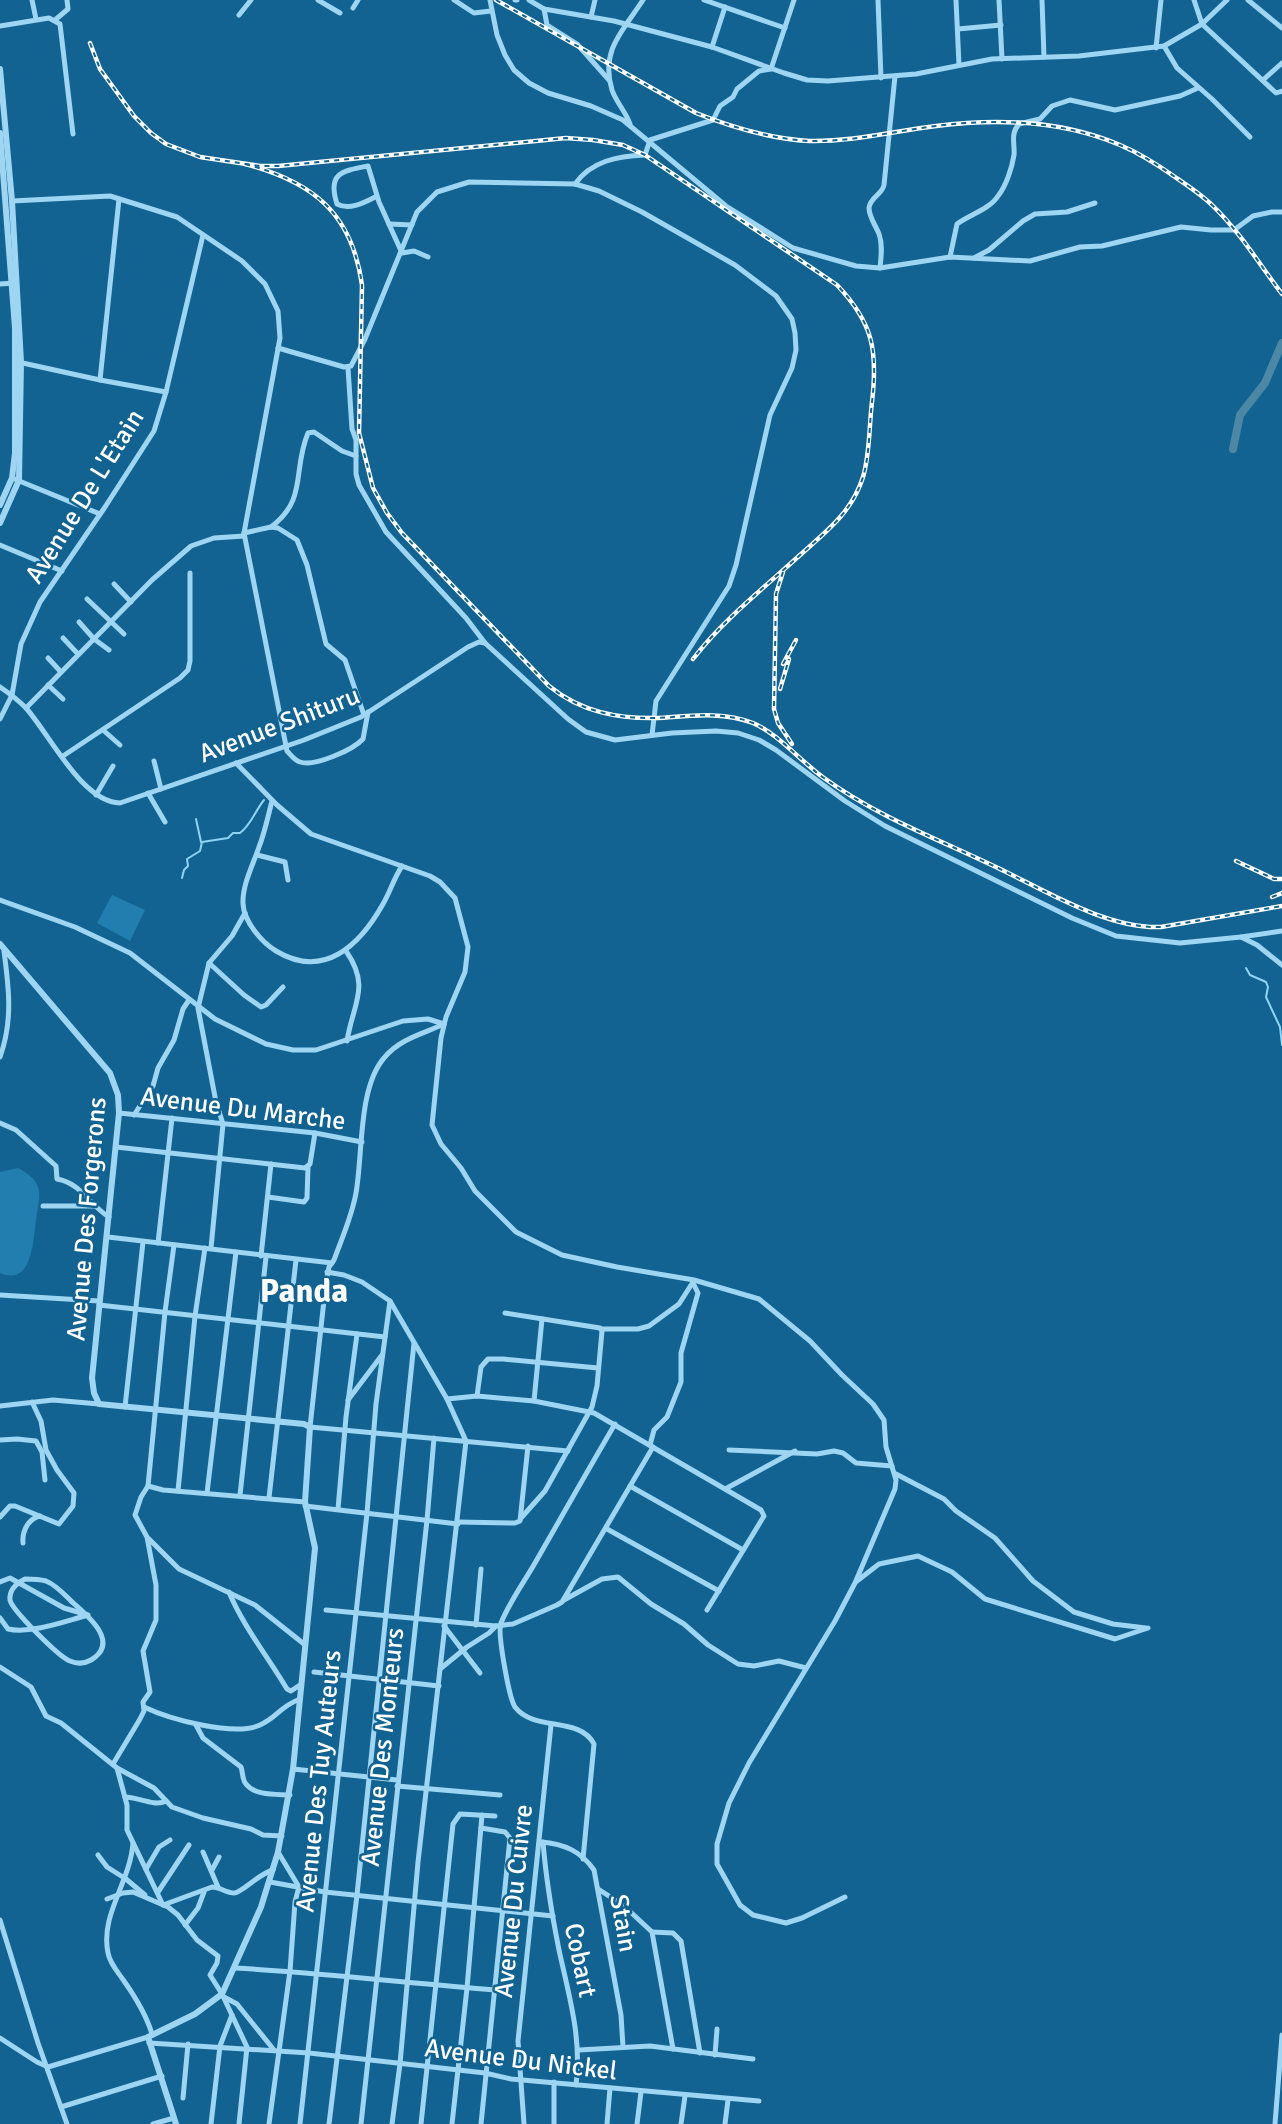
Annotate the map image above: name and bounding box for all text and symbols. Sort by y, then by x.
street label: Avenue De L'Etain [18,404,151,590]
street label: Avenue Shituru [194,680,364,770]
street label: Avenue Du Marche [138,1081,347,1137]
street label: Avenue Des Forgerons [60,1096,114,1342]
district label: Panda [260,1271,348,1312]
street label: Avenue Des Monteurs [355,1626,411,1868]
street label: Avenue Des Tuy Auteurs [289,1648,349,1914]
street label: Avenue Du Cuivre [488,1803,540,1999]
street label: Stain [602,1892,644,1955]
street label: Cobart [557,1920,603,2000]
street label: Avenue Du Nickel [423,2032,619,2088]

